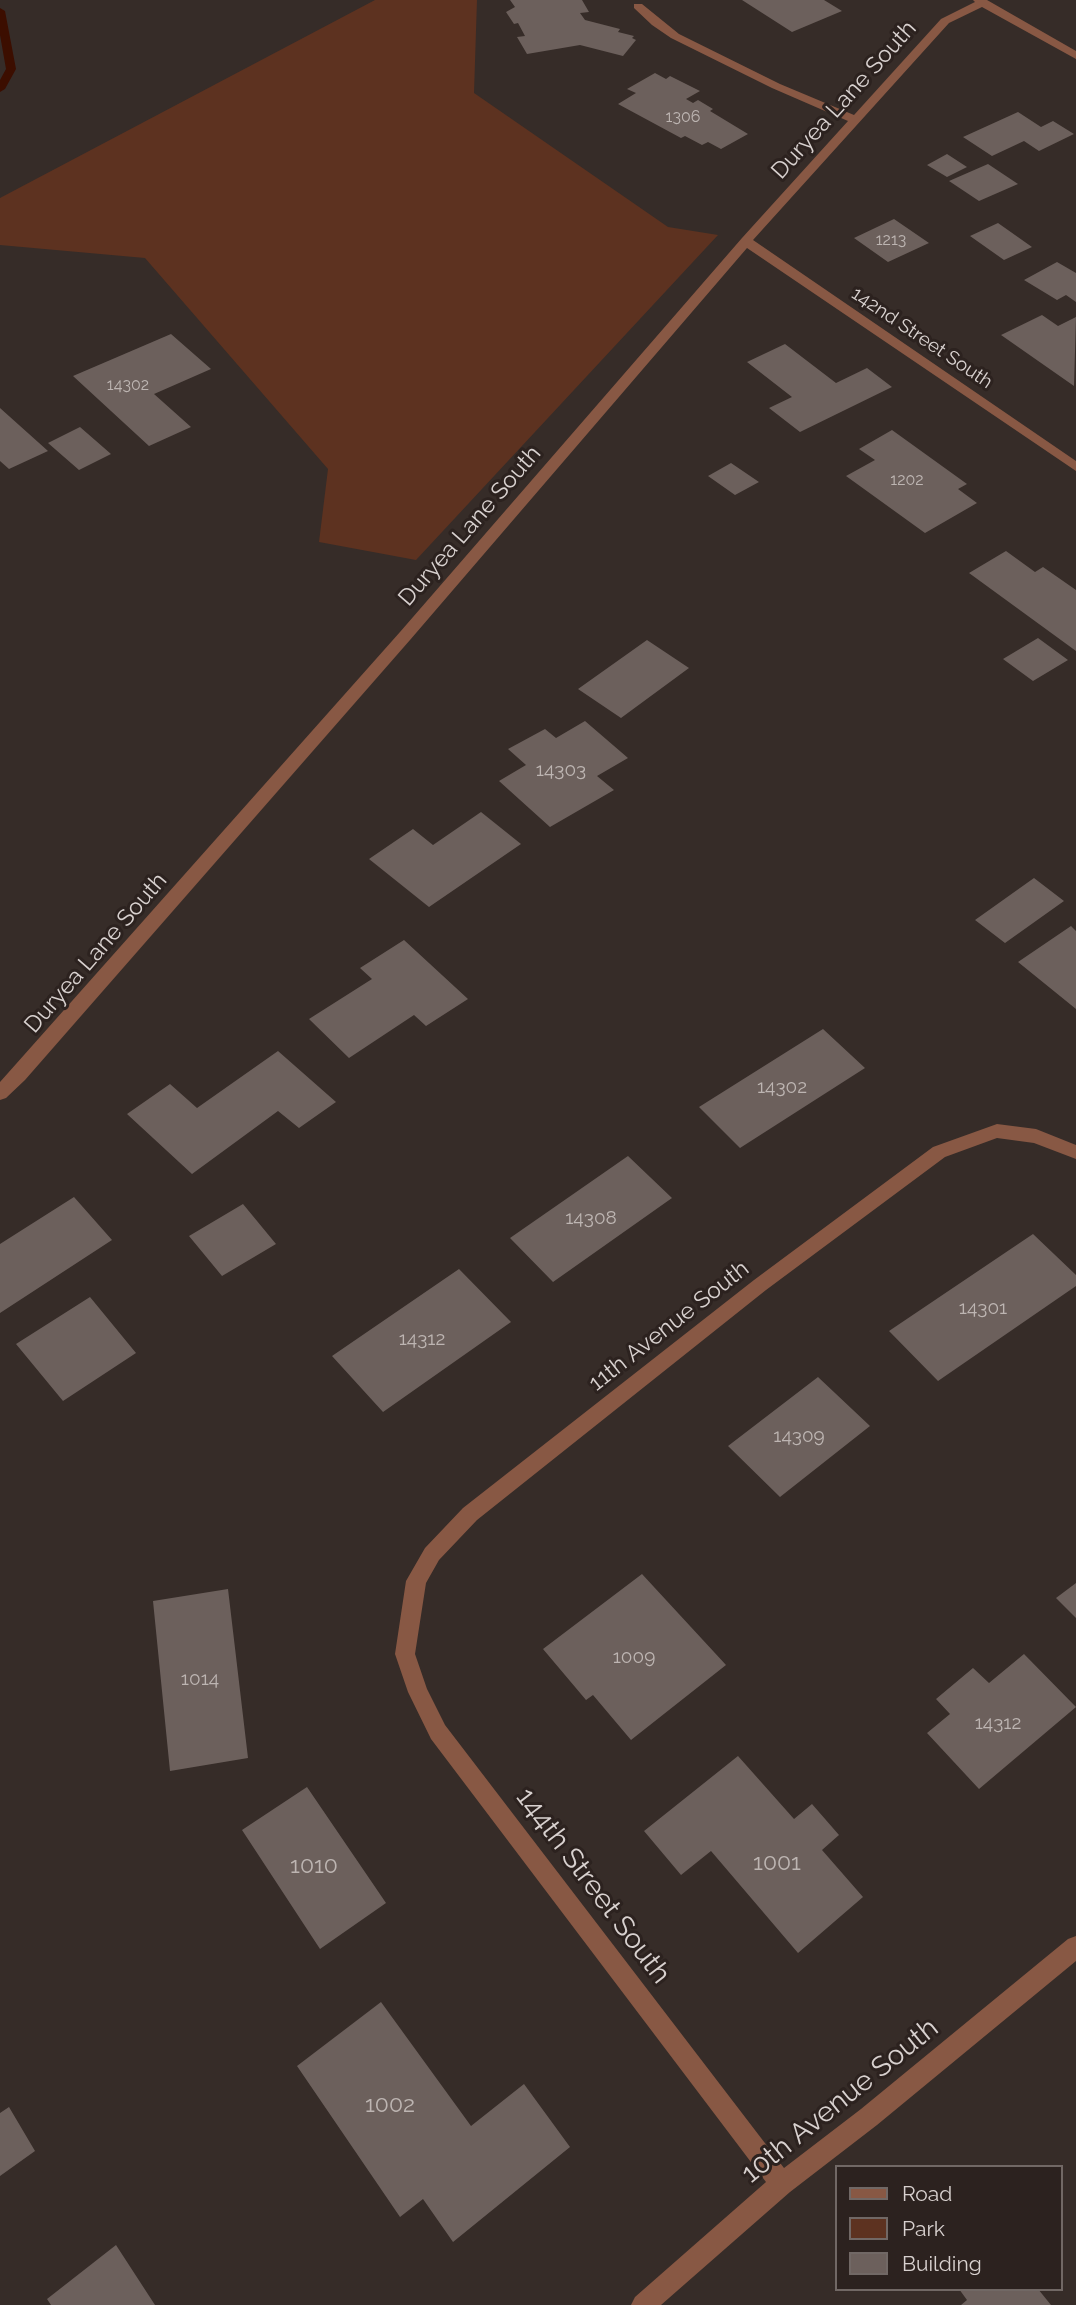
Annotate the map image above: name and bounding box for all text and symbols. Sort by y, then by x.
street label: Duryea Lane South [766,15,922,185]
house number: 1306 [666,107,700,127]
house number: 1213 [876,230,906,250]
street label: 142nd Street South [847,282,997,394]
house number: 14302 [107,375,149,395]
street label: Duryea Lane South [393,440,547,612]
house number: 1202 [890,470,924,490]
house number: 14303 [536,759,586,781]
street label: Duryea Lane South [19,867,173,1039]
house number: 14302 [757,1076,807,1098]
house number: 14308 [565,1207,617,1229]
street label: 11th Avenue South [583,1255,755,1397]
house number: 14301 [959,1297,1007,1319]
house number: 14312 [399,1328,445,1350]
house number: 14309 [773,1425,825,1447]
house number: 1009 [613,1646,655,1668]
house number: 1014 [181,1668,219,1690]
house number: 14312 [975,1712,1021,1734]
street label: 144th Street South [509,1782,677,1990]
house number: 1001 [753,1849,801,1877]
house number: 1010 [290,1852,338,1880]
street label: 10th Avenue South [735,2011,945,2191]
house number: 1002 [365,2091,415,2119]
legend [834,2165,1062,2291]
text: Road [902,2181,952,2206]
text: Park [902,2216,945,2241]
text: Building [902,2251,982,2276]

